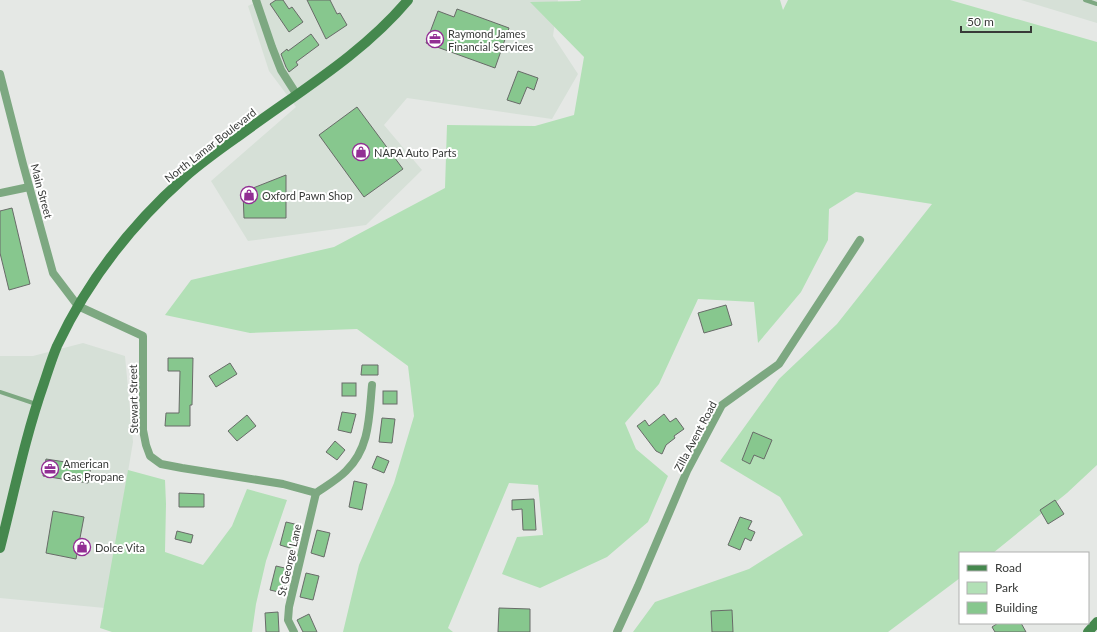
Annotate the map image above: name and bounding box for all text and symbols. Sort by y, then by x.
scale bar [961,8,1031,34]
text: 50 m [967,14,994,29]
place label: Raymond James Financial Services [448,27,533,53]
office icon: Raymond James Financial Services [425,29,445,49]
street label: North Lamar Boulevard [162,105,258,185]
shop icon: NAPA Auto Parts [351,142,371,162]
place label: NAPA Auto Parts [374,146,457,159]
street label: Main Street [28,162,56,220]
shop icon: Oxford Pawn Shop [239,185,259,205]
place label: Oxford Pawn Shop [262,189,353,202]
street label: Stewart Street [126,364,140,434]
street label: Zilla Avent Road [671,399,719,473]
place label: American Gas Propane [63,457,124,483]
office icon: American Gas Propane [40,459,60,479]
street label: St George Lane [274,522,304,597]
shop icon: Dolce Vita [72,537,92,557]
place label: Dolce Vita [95,541,145,554]
legend [959,552,1089,624]
text: Road [995,560,1022,575]
text: Park [995,580,1019,595]
text: Building [995,600,1038,615]

